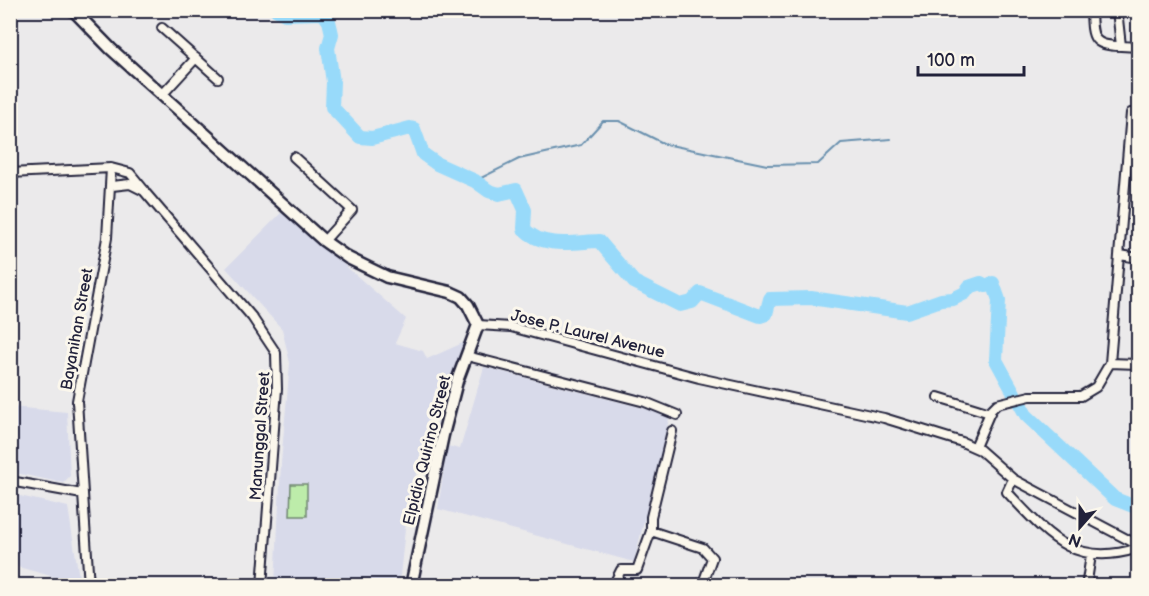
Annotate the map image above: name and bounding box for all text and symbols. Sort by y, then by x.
scale bar [918,39,1024,77]
text: 100 m [927,50,975,71]
street label: Bayanihan Street [57,267,98,392]
street label: Jose P. Laurel Avenue [509,306,667,363]
street label: Manunggal Street [247,371,274,501]
street label: Elpidio Quirino Street [400,373,455,527]
north arrow [1050,497,1110,557]
text: N [1066,529,1084,551]

